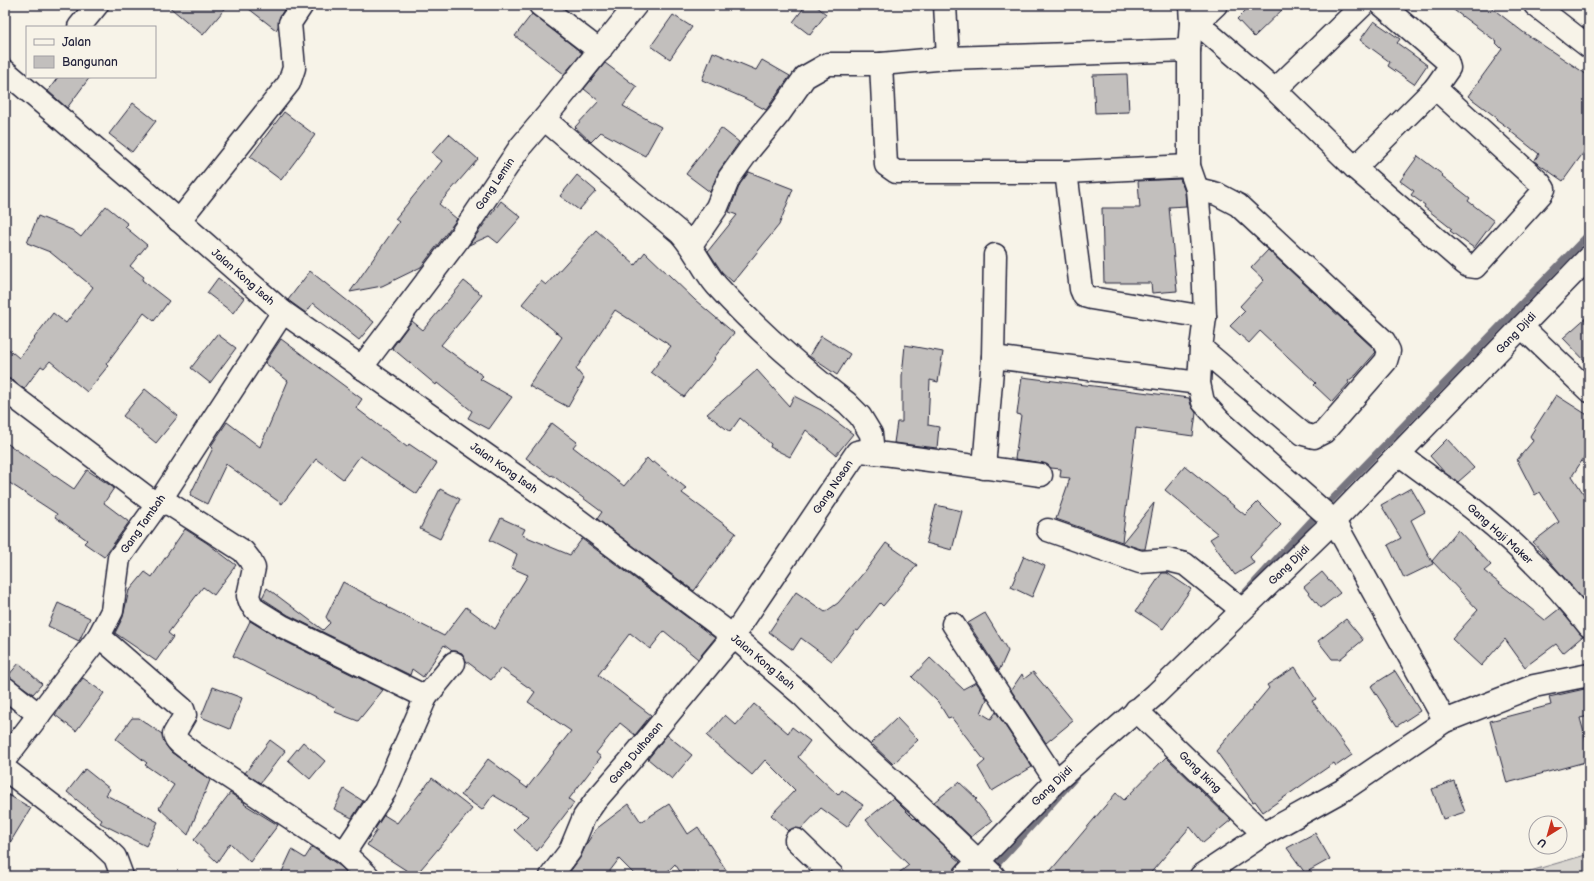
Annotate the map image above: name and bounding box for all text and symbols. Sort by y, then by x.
legend [26,26,156,78]
text: Jalan [62,35,91,50]
text: Bangunan [62,55,118,70]
street label: Gang Lemin [473,155,517,213]
street label: Jalan Kong Isah [209,246,277,308]
street label: Gang Djidi [1493,310,1539,356]
street label: Jalan Kong Isah [468,440,540,496]
street label: Gang Nosan [810,457,856,517]
street label: Gang Tambah [118,492,168,556]
street label: Gang Haji Maker [1464,501,1536,568]
street label: Gang Djidi [1266,542,1312,588]
street label: Jalan Kong Isah [728,631,798,693]
street label: Gang Dulhasan [606,719,666,787]
street label: Gang Iking [1176,749,1224,795]
street label: Gang Djidi [1029,763,1075,809]
north arrow [1528,815,1568,855]
text: U [1535,835,1549,850]

